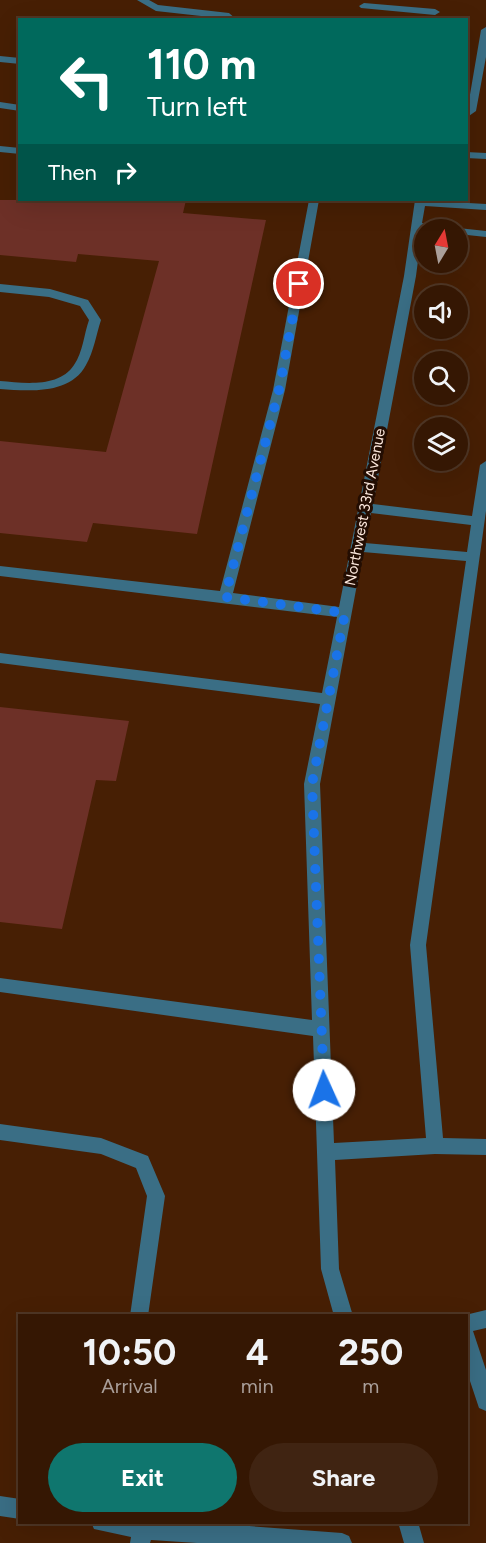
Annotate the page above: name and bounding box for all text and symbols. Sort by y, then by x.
text: 110 m [147,39,256,90]
icon: left [48,42,126,120]
text: Turn left [147,90,247,123]
icon: right [109,156,142,189]
text: Then [48,159,97,186]
north arrow [414,219,468,273]
map controls [414,219,468,471]
pin [273,258,324,309]
icon: arrive [282,267,315,300]
button: sound [414,285,468,339]
button: search [414,351,468,405]
button: layers [414,417,468,471]
street label: Northwest 33rd Avenue [341,427,389,587]
position arrow [292,1058,356,1122]
text: 10:50 [83,1331,176,1374]
text: 4 [246,1331,269,1374]
text: 250 [338,1331,403,1374]
text: Arrival [101,1374,158,1398]
text: min [241,1374,274,1398]
text: m [362,1374,379,1398]
button: Exit [48,1443,237,1512]
button: Share [249,1443,438,1512]

